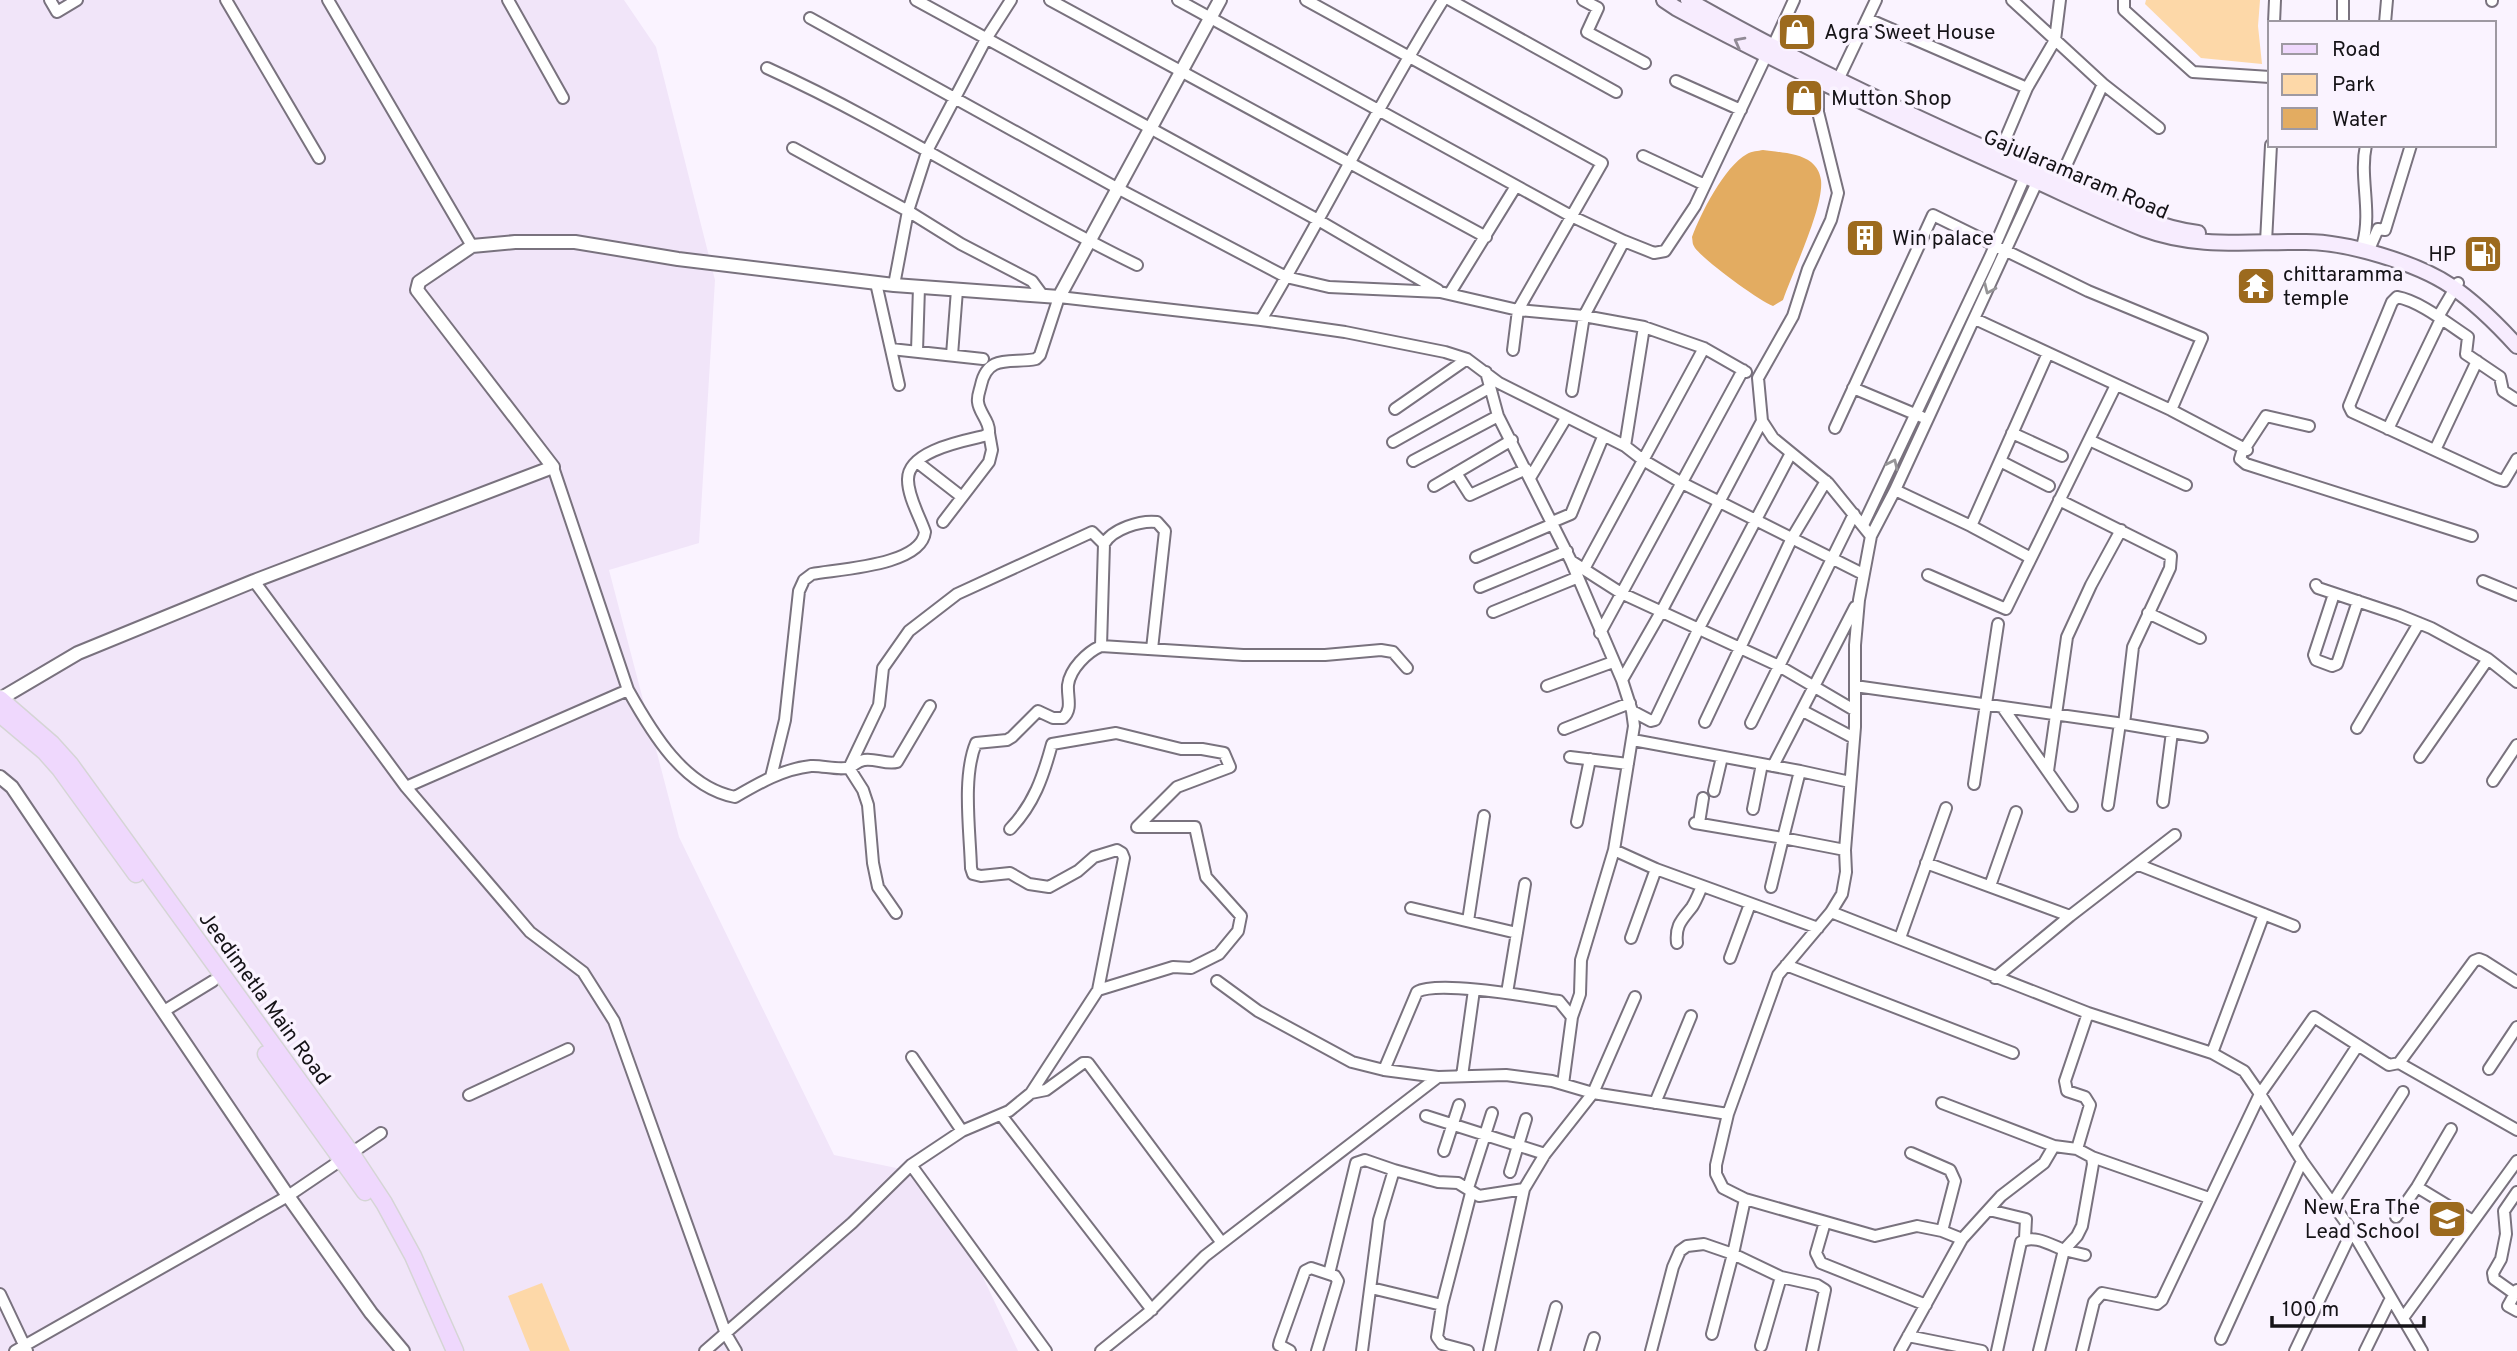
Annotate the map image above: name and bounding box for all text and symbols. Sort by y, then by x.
shop icon: Agra Sweet House [1776,11,1818,53]
place label: Agra Sweet House [1824,20,1995,47]
legend [2268,21,2496,147]
one-way arrow [1734,37,1747,51]
text: Road [2332,37,2381,64]
text: Park [2332,72,2375,99]
shop icon: Mutton Shop [1783,77,1825,119]
place label: Mutton Shop [1831,86,1952,113]
text: Water [2332,107,2387,134]
street label: Gajularamaram Road [1979,124,2172,227]
building icon: Win palace [1844,217,1886,259]
place label: Win palace [1892,226,1994,253]
fuel station icon: HP [2462,233,2504,275]
place label: HP [2428,242,2456,269]
place label: chittaramma temple [2283,262,2403,313]
temple icon: chittaramma temple [2235,265,2277,307]
one-way arrow [1983,282,1997,294]
one-way arrow [1885,459,1899,471]
street label: Jeedimetla Main Road [192,907,336,1091]
place label: New Era The Lead School [2303,1195,2420,1246]
school or university icon: New Era The Lead School [2426,1198,2468,1240]
scale bar [2272,1284,2424,1328]
text: 100 m [2282,1297,2339,1324]

